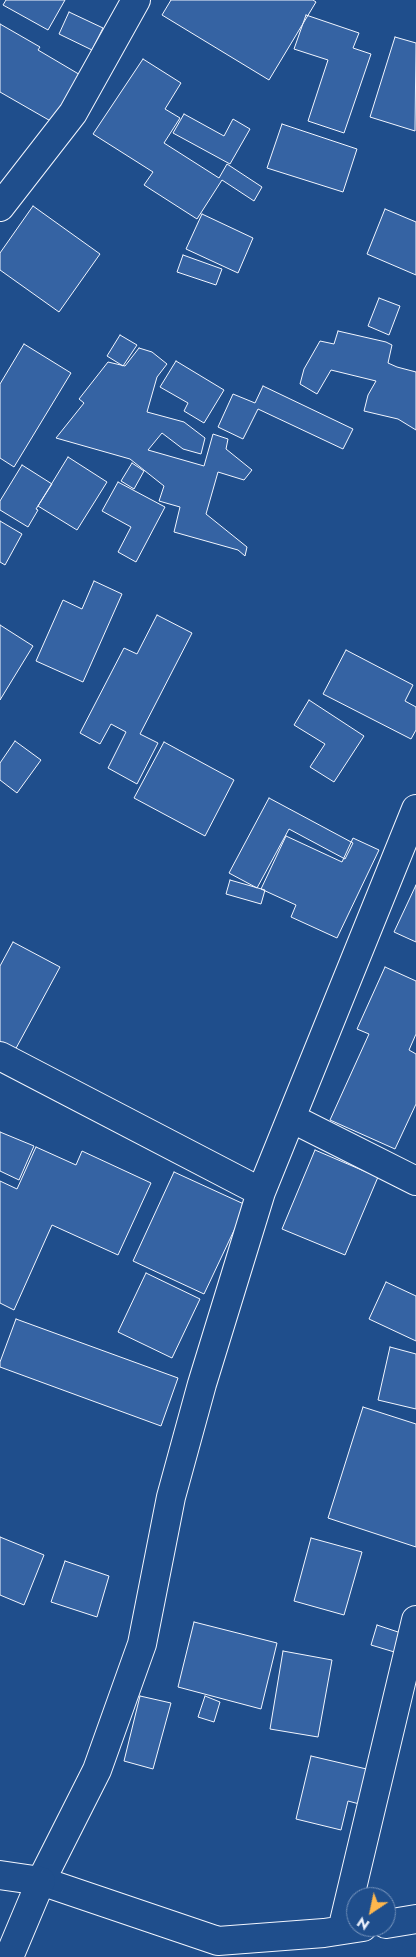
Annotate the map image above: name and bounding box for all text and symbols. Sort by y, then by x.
north arrow [346,1887,396,1937]
text: N [353,1912,373,1935]

